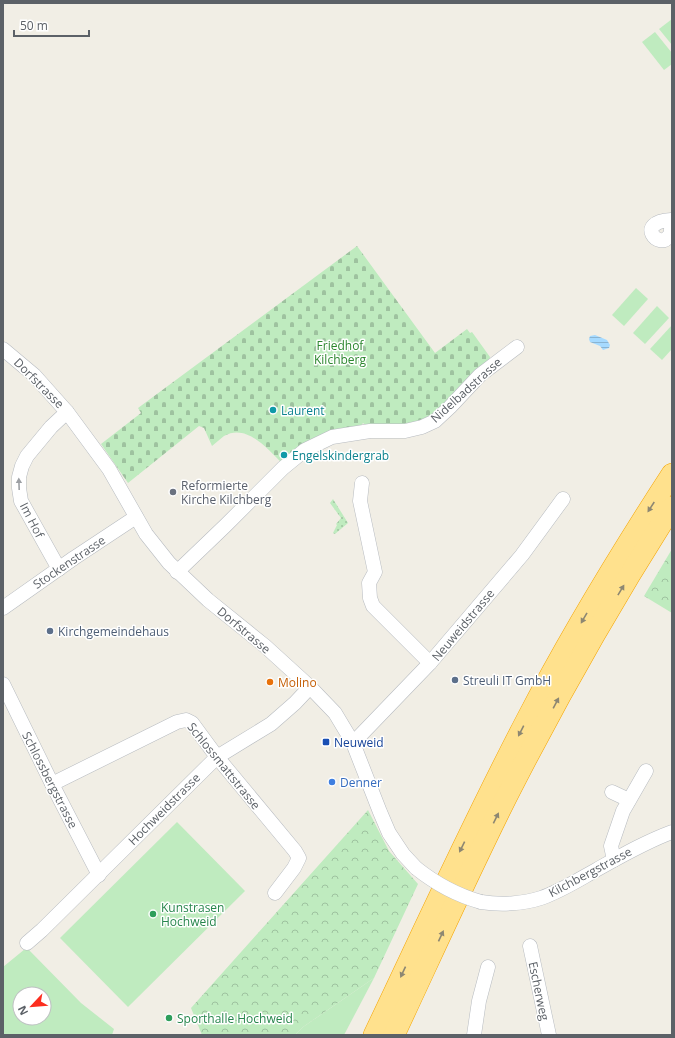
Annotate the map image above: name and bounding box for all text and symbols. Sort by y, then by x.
scale bar [14,12,89,38]
text: 50 m [20,17,48,34]
park label: Friedhof Kilchberg [314,337,366,368]
street label: Nidelbadstrasse [427,353,505,427]
street label: Dorfstrasse [10,354,68,412]
place label: Laurent [281,402,325,419]
marker: Laurent [268,405,278,415]
place label: Engelskindergrab [292,447,389,464]
marker: Engelskindergrab [279,450,289,460]
one-way arrow [16,477,22,490]
place label: Reformierte Kirche Kilchberg [181,477,272,508]
marker: Reformierte Kirche Kilchberg [168,487,178,497]
street label: Im Hof [16,499,49,542]
one-way arrow [647,501,655,512]
street label: Stockenstrasse [29,531,109,593]
one-way arrow [617,584,624,596]
street label: Neuweidstrasse [428,585,498,665]
street label: Dorfstrasse [214,603,274,657]
one-way arrow [580,612,587,624]
place label: Kirchgemeindehaus [58,623,169,640]
marker: Kirchgemeindehaus [45,626,55,636]
place label: Streuli IT GmbH [463,672,551,689]
place label: Molino [278,674,317,691]
marker: Streuli IT GmbH [450,675,460,685]
marker: Molino [265,677,275,687]
one-way arrow [553,697,560,709]
street label: Schlossmattstrasse [184,719,265,813]
one-way arrow [517,726,524,737]
street label: Schlossbergstrasse [18,729,82,832]
place label: Neuweid [334,734,384,751]
marker: Neuweid [321,737,331,747]
street label: Hochweidstrasse [124,769,204,849]
place label: Denner [340,774,382,791]
marker: Denner [327,777,337,787]
one-way arrow [493,813,499,824]
one-way arrow [459,842,465,853]
street label: Kilchbergstrasse [545,843,635,901]
place label: Kunstrasen Hochweid [161,899,224,930]
marker: Kunstrasen Hochweid [148,909,158,919]
one-way arrow [438,930,444,941]
street label: Escherweg [524,960,554,1022]
one-way arrow [400,966,406,978]
north arrow [12,986,52,1026]
text: N [14,1003,31,1018]
place label: Sporthalle Hochweid [177,1010,293,1027]
marker: Sporthalle Hochweid [164,1013,174,1023]

